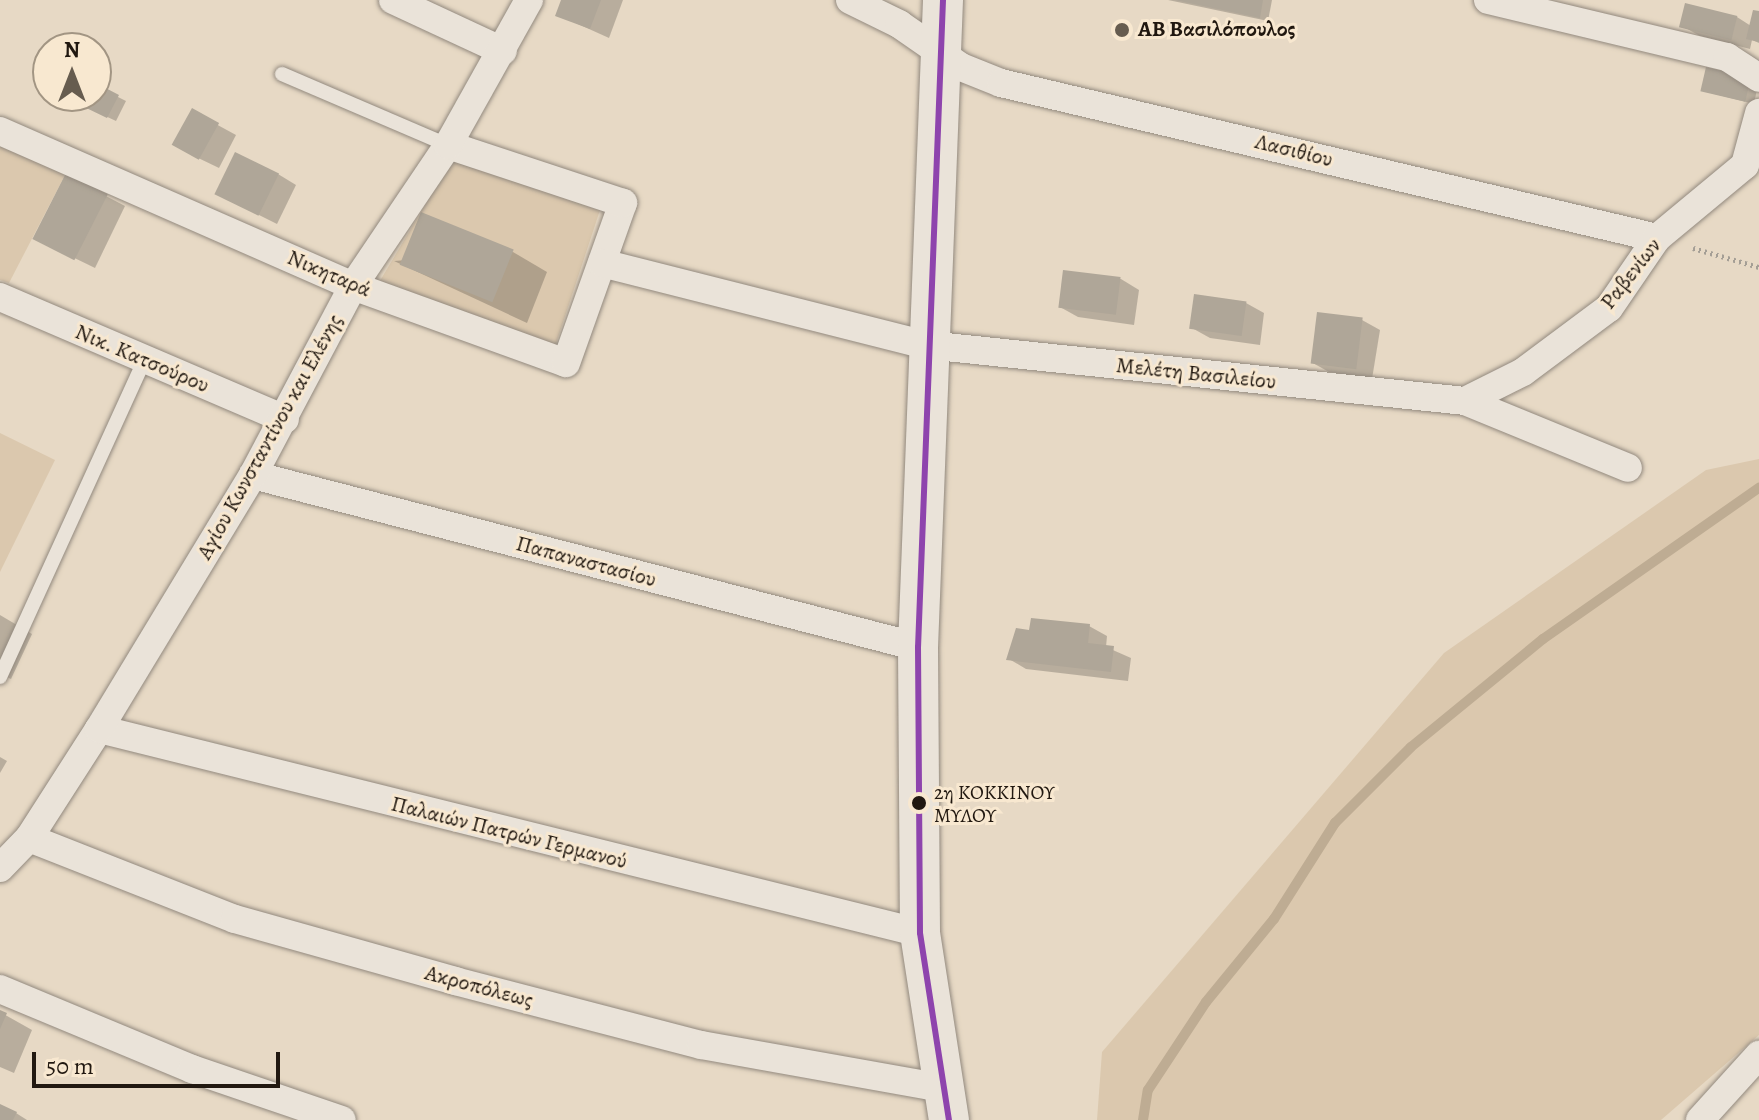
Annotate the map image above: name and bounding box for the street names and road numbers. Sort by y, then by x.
street label: Λασιθίου [1252,129,1336,173]
street label: Ραβενίων [1595,233,1667,315]
street label: Νικηταρά [283,245,375,303]
street label: Αγίου Κωνσταντίνου και Ελένης [192,310,348,564]
street label: Νικ. Κατσούρου [71,319,213,399]
street label: Μελέτη Βασιλείου [1115,352,1277,396]
street label: Παπαναστασίου [513,531,659,593]
street label: Παλαιών Πατρών Γερμανού [388,791,630,875]
street label: Ακροπόλεως [422,960,536,1014]

